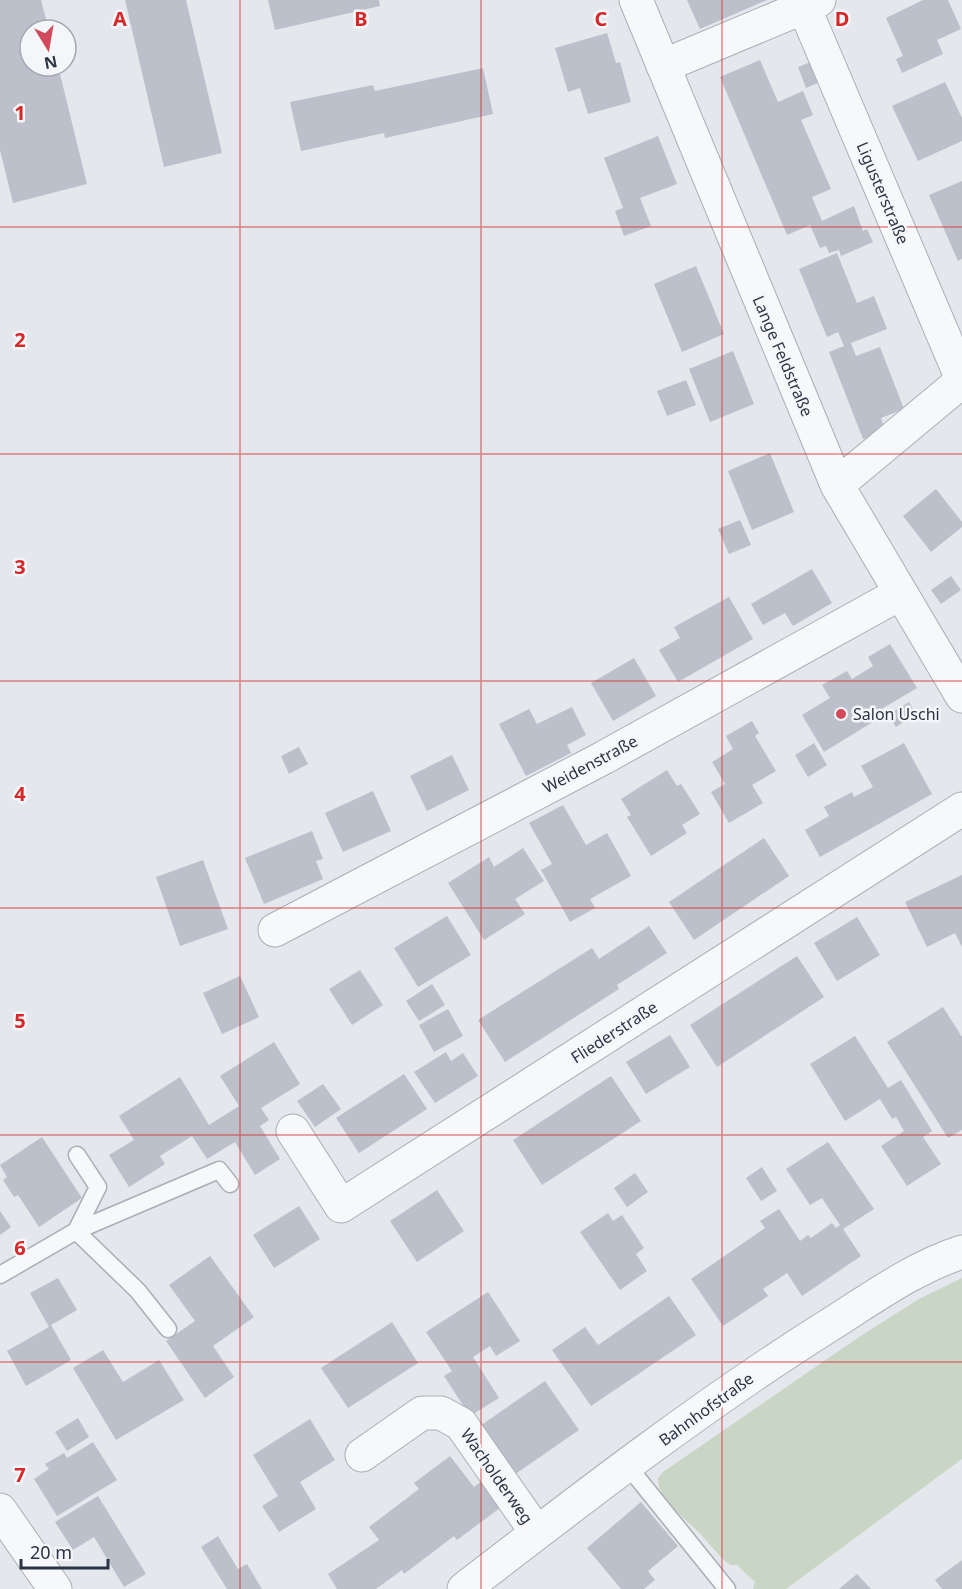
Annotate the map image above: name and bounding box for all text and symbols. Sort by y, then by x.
text: A [113,5,127,32]
text: B [354,5,368,32]
text: C [595,5,608,32]
text: D [835,5,849,32]
north arrow [18,18,78,78]
text: N [42,51,59,75]
text: 1 [14,99,26,126]
street label: Ligusterstraße [852,138,914,248]
street label: Lange Feldstraße [748,292,818,420]
text: 2 [14,326,26,353]
text: 3 [14,553,26,580]
place label: Salon Uschi [853,703,940,725]
marker: Salon Uschi [834,707,848,721]
street label: Weidenstraße [539,730,641,798]
text: 4 [14,780,26,807]
street label: Fliederstraße [567,996,661,1068]
text: 5 [14,1007,26,1034]
text: 6 [14,1234,26,1261]
street label: Bahnhofstraße [654,1367,758,1451]
street label: Wacholderweg [456,1424,538,1528]
text: 7 [14,1461,26,1488]
scale bar [21,1532,108,1570]
text: 20 m [30,1540,72,1564]

